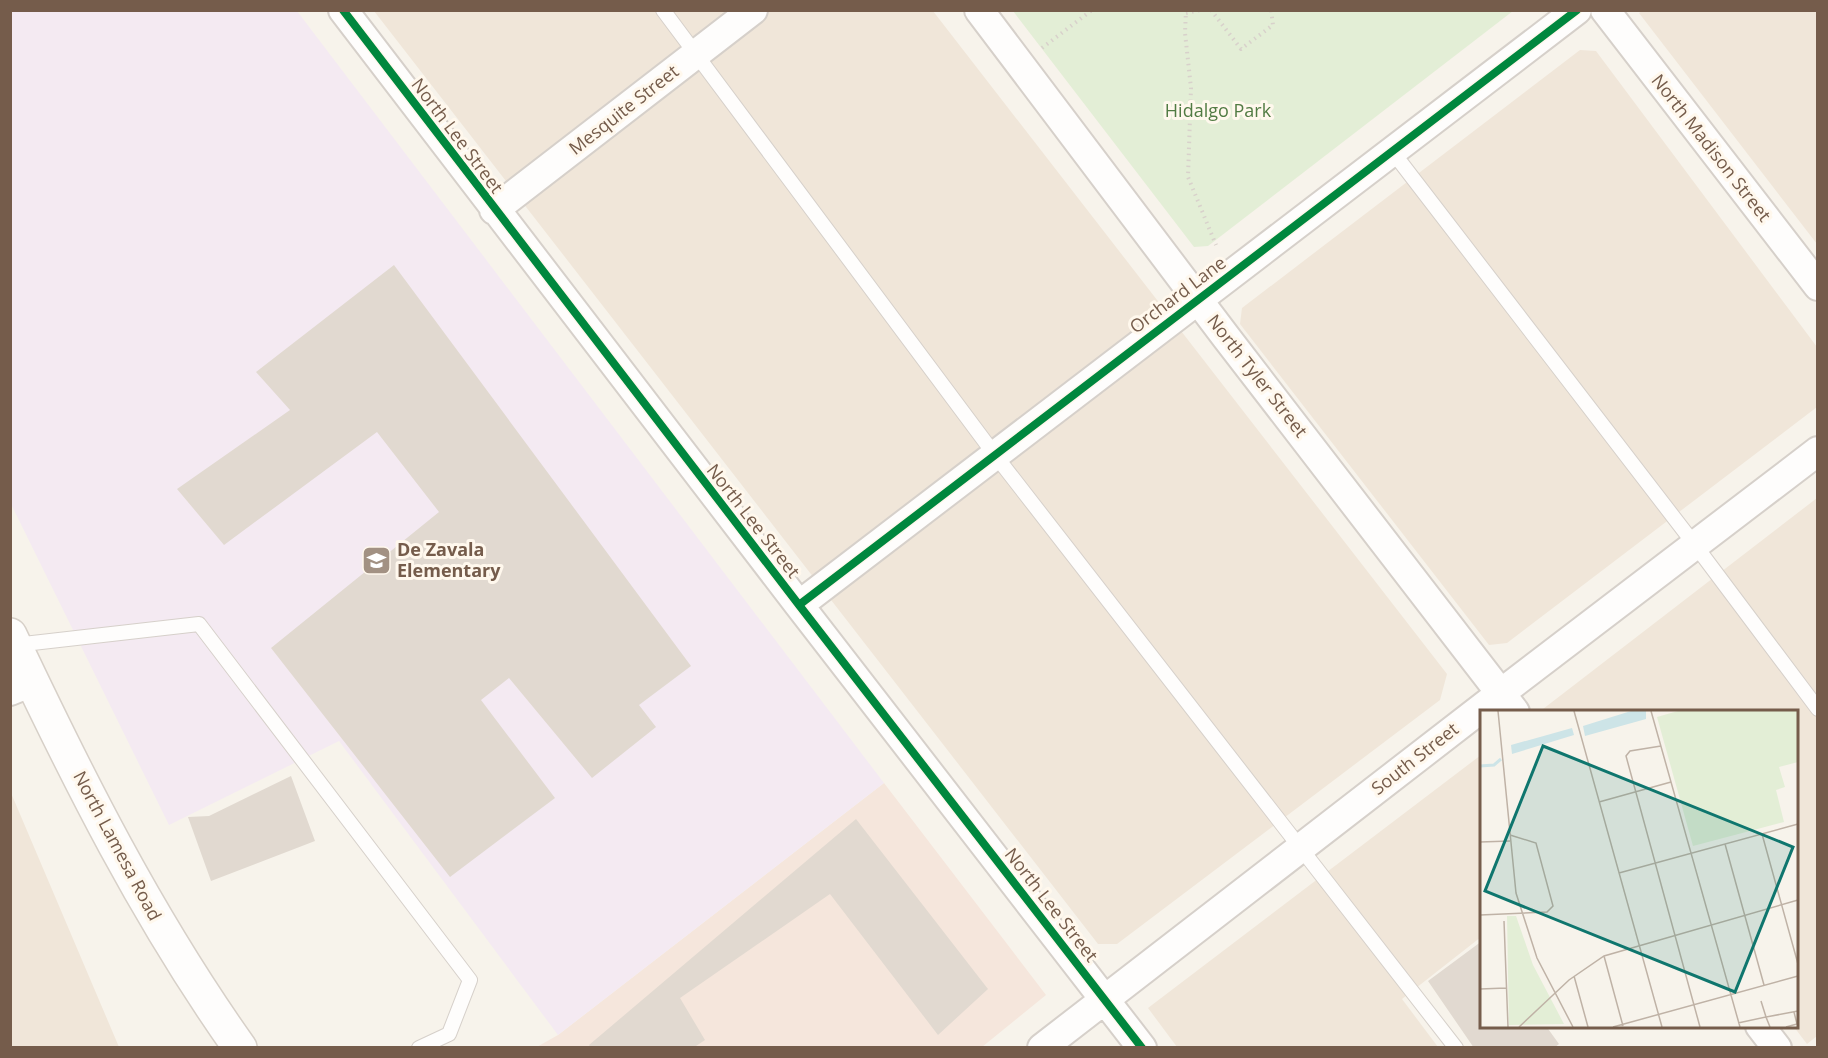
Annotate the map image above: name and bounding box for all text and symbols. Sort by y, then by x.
street label: Mesquite Street [564,59,683,160]
street label: North Madison Street [1647,69,1777,226]
street label: North Lee Street [407,73,509,198]
park label: Hidalgo Park [1165,98,1272,122]
street label: Orchard Lane [1124,250,1230,338]
street label: North Tyler Street [1202,309,1313,442]
street label: North Lee Street [702,458,806,582]
place label: De Zavala Elementary [397,537,501,582]
school or university icon: De Zavala Elementary [360,544,392,576]
inset map [1480,710,1798,1028]
street label: South Street [1366,717,1463,800]
street label: North Lamesa Road [68,767,168,925]
street label: North Lee Street [1000,842,1104,966]

